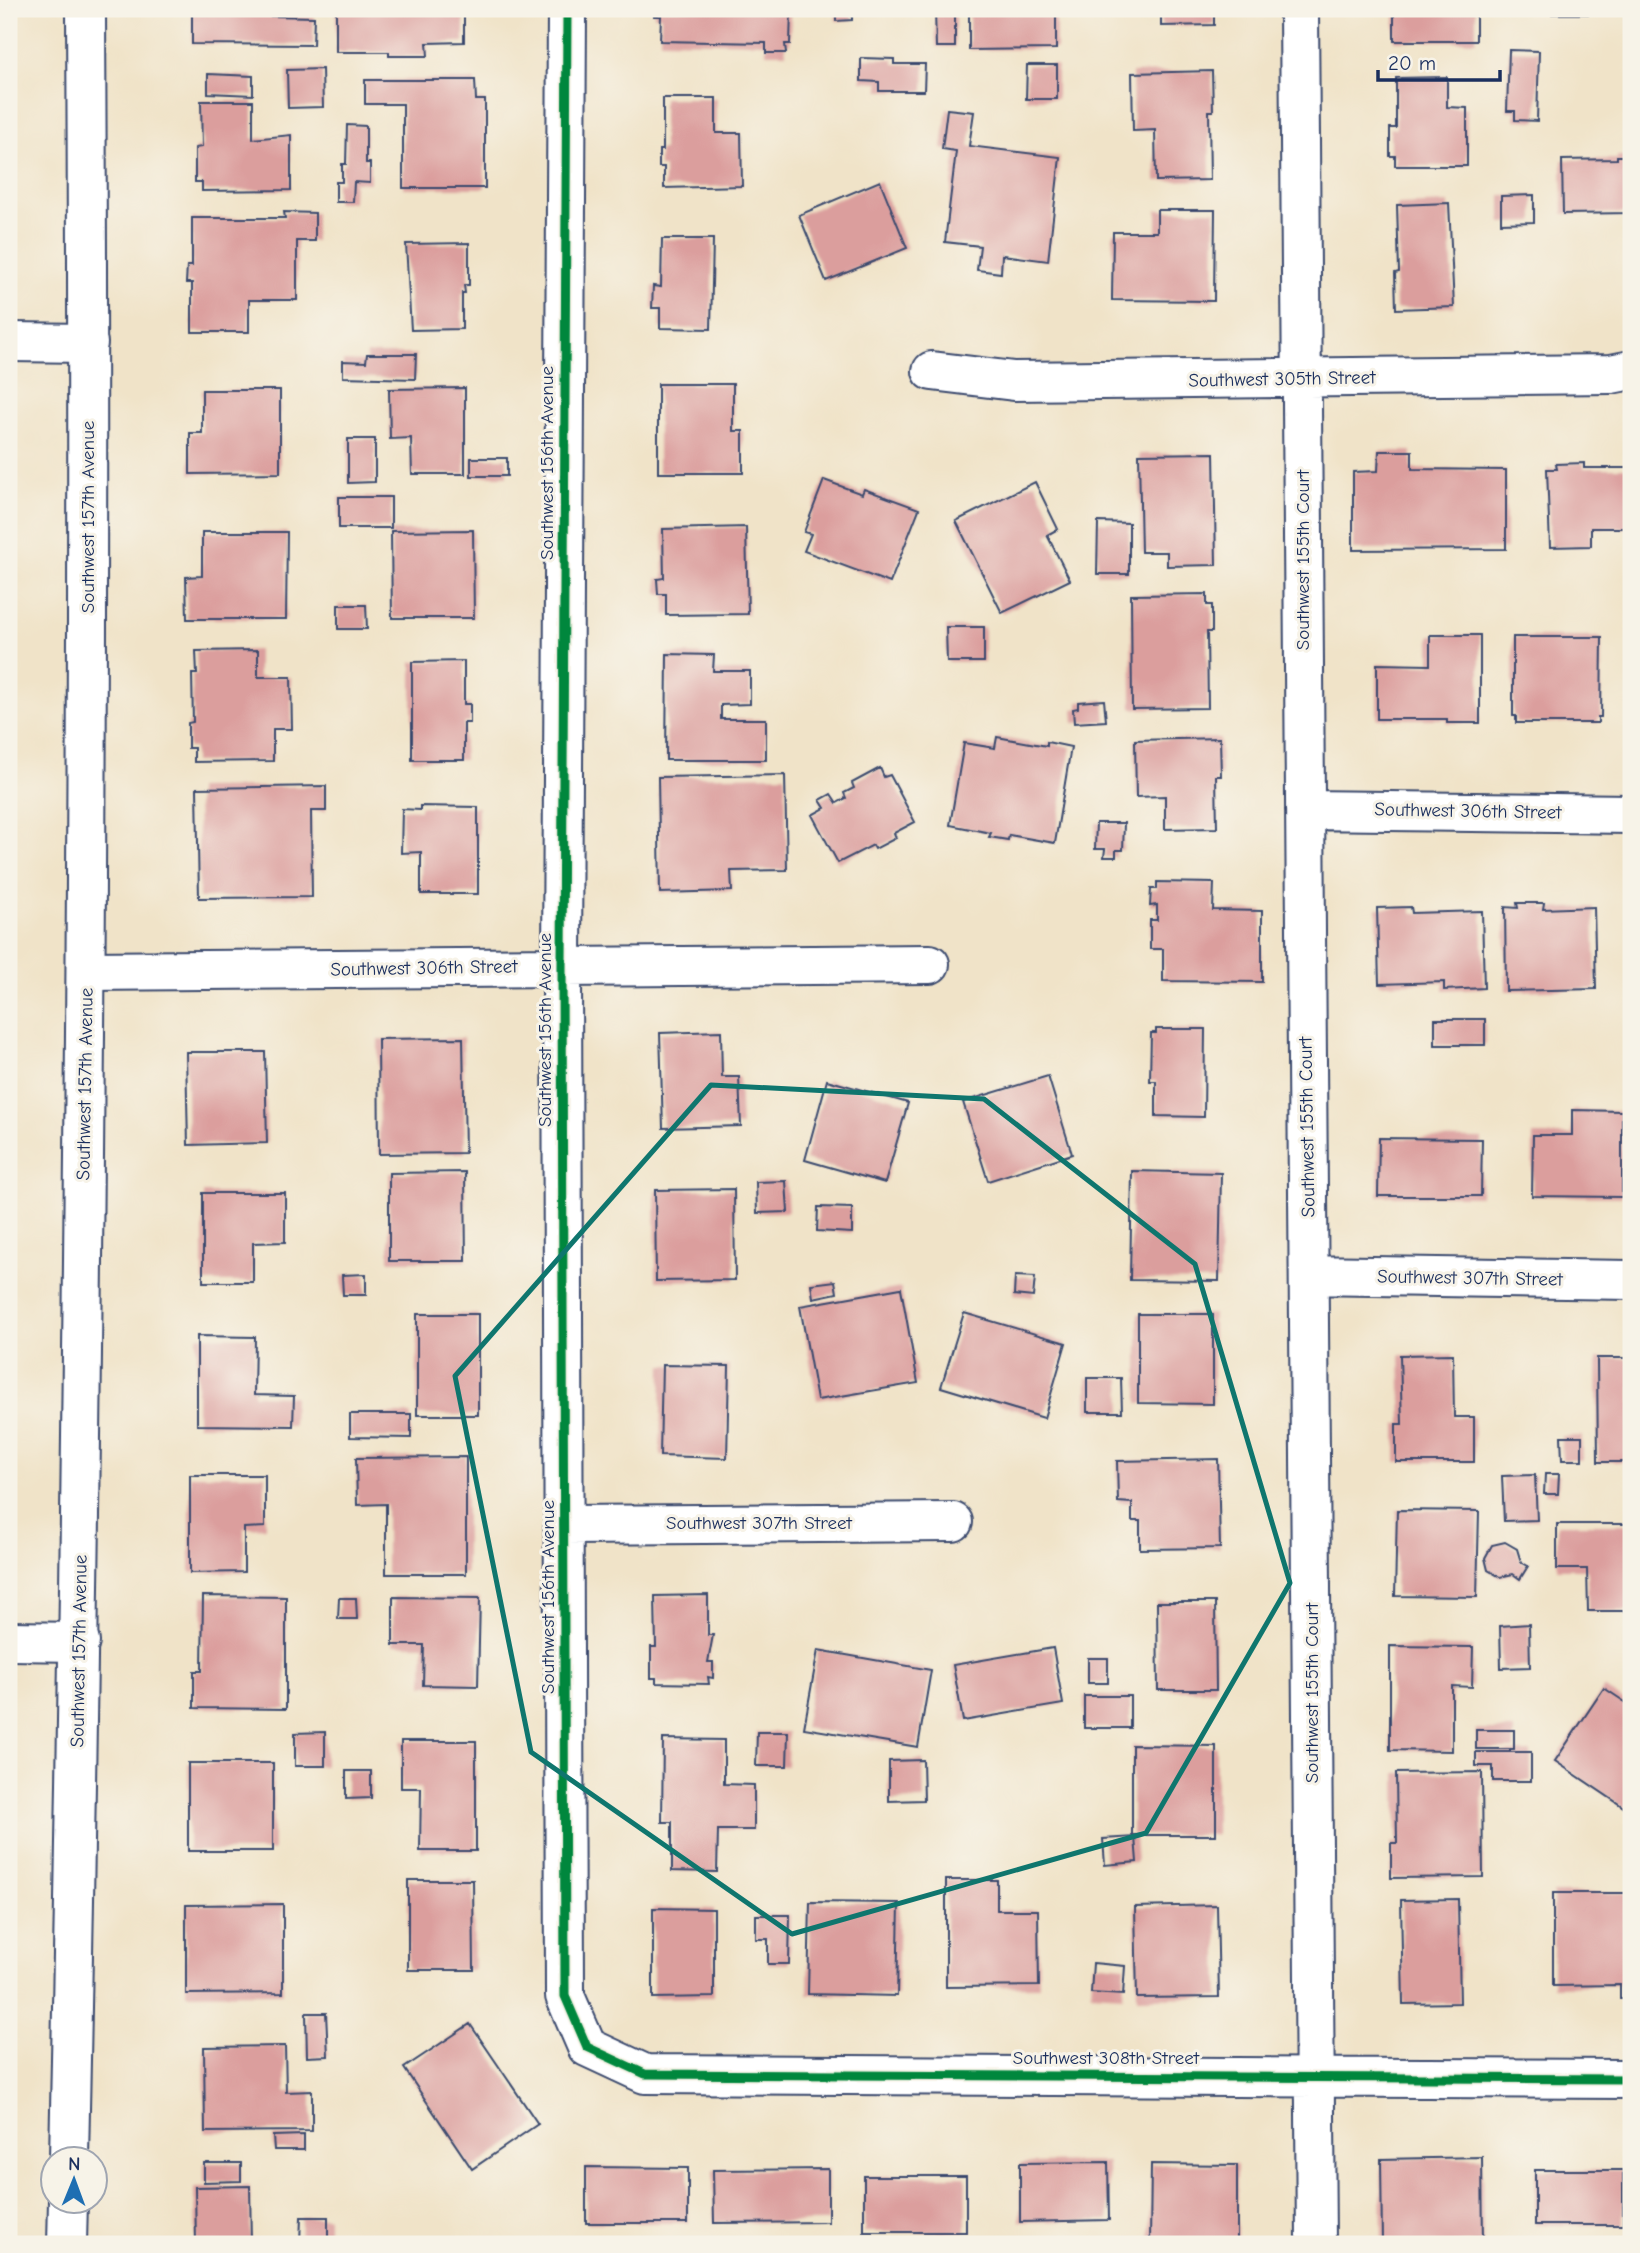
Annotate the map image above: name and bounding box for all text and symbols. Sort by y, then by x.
scale bar [1378,38,1500,82]
text: 20 m [1388,51,1436,75]
street label: Southwest 156th Avenue [536,366,558,560]
street label: Southwest 305th Street [1188,366,1376,392]
street label: Southwest 157th Avenue [77,421,99,613]
street label: Southwest 155th Court [1292,469,1314,650]
street label: Southwest 306th Street [1374,798,1562,824]
street label: Southwest 156th Avenue [534,933,556,1127]
street label: Southwest 306th Street [330,955,518,981]
street label: Southwest 157th Avenue [72,987,98,1181]
street label: Southwest 155th Court [1294,1036,1320,1217]
street label: Southwest 307th Street [1377,1265,1564,1291]
street label: Southwest 156th Avenue [537,1500,559,1694]
street label: Southwest 307th Street [666,1512,852,1534]
street label: Southwest 157th Avenue [66,1554,92,1748]
street label: Southwest 155th Court [1301,1602,1323,1783]
street label: Southwest 308th Street [1013,2047,1200,2069]
north arrow [38,2144,108,2214]
text: N [68,2153,81,2175]

